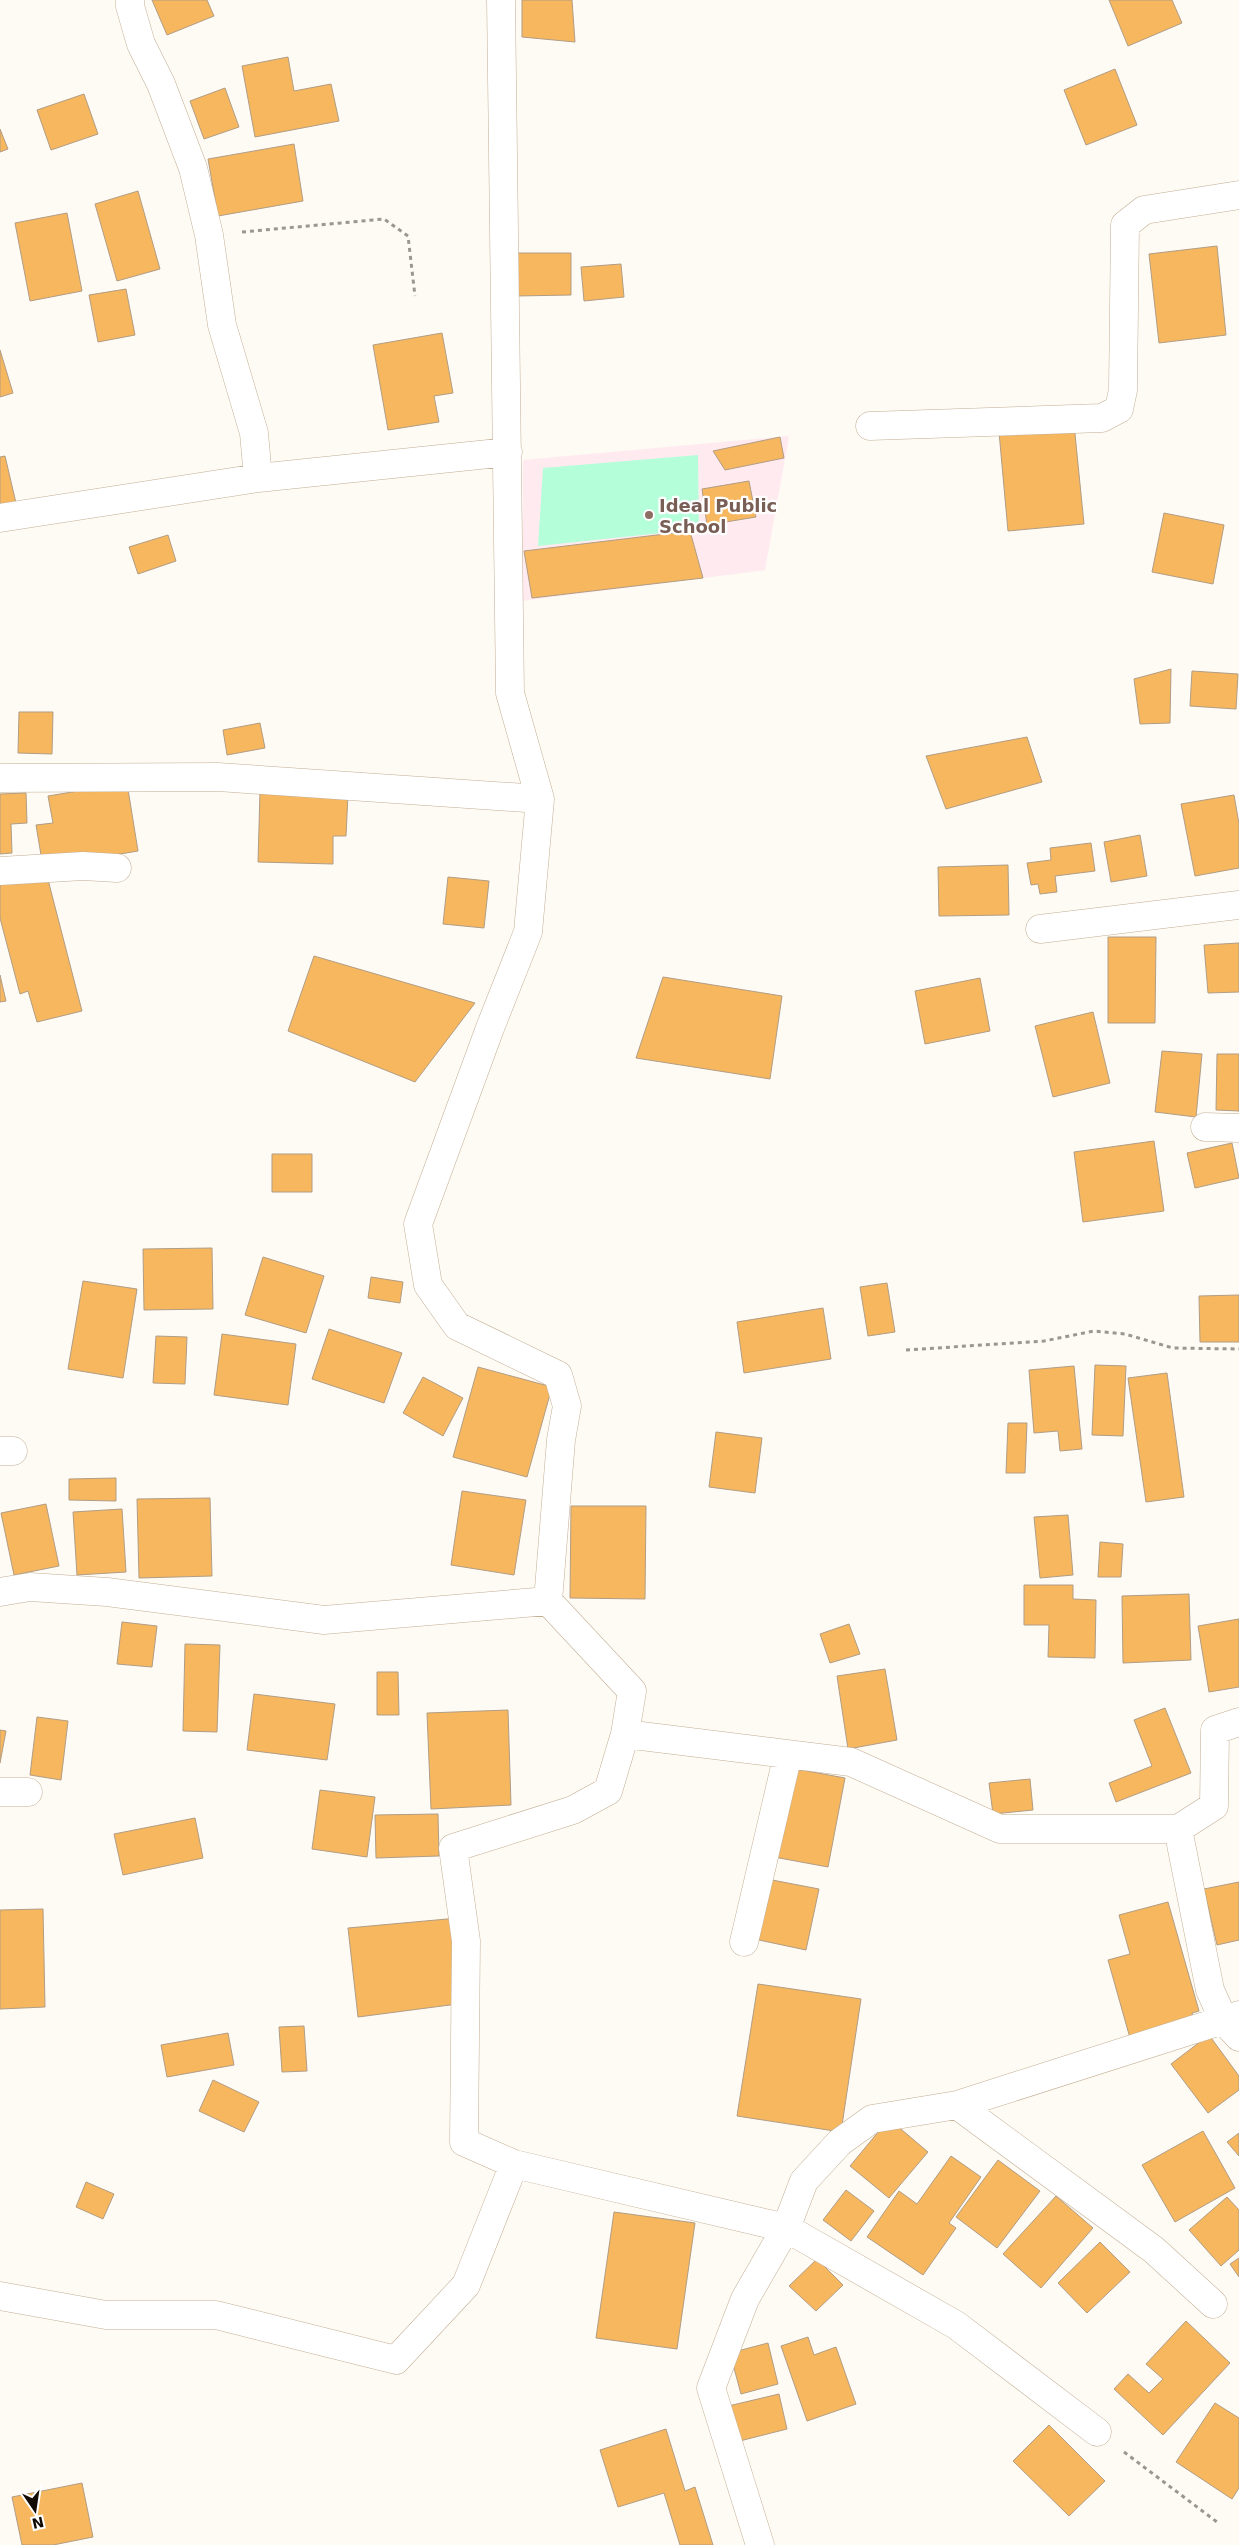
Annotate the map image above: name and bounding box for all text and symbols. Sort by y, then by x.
place label: Ideal Public School [659,495,777,537]
marker: Ideal Public School [643,509,655,521]
north arrow [10,2485,60,2535]
text: N [30,2514,45,2532]

